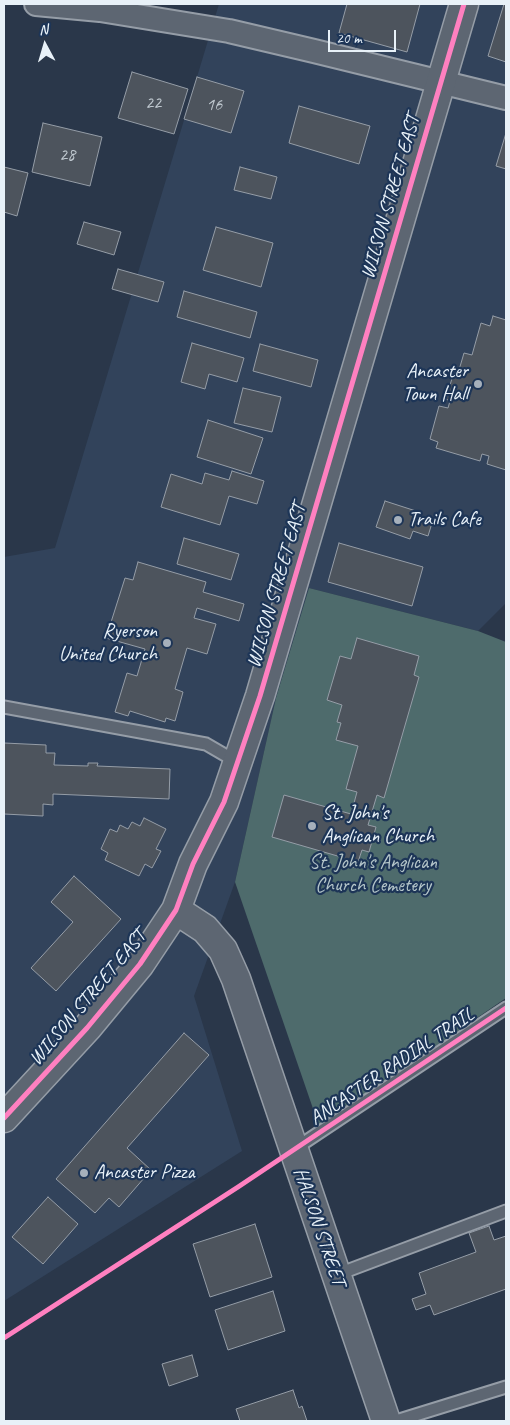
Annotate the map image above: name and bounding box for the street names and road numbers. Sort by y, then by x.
street label: WILSON STREET EAST [356,112,426,282]
street label: WILSON STREET EAST [242,501,312,671]
street label: WILSON STREET EAST [24,925,152,1071]
street label: ANCASTER RADIAL TRAIL [305,1003,479,1131]
street label: HALSON STREET [288,1165,350,1289]

